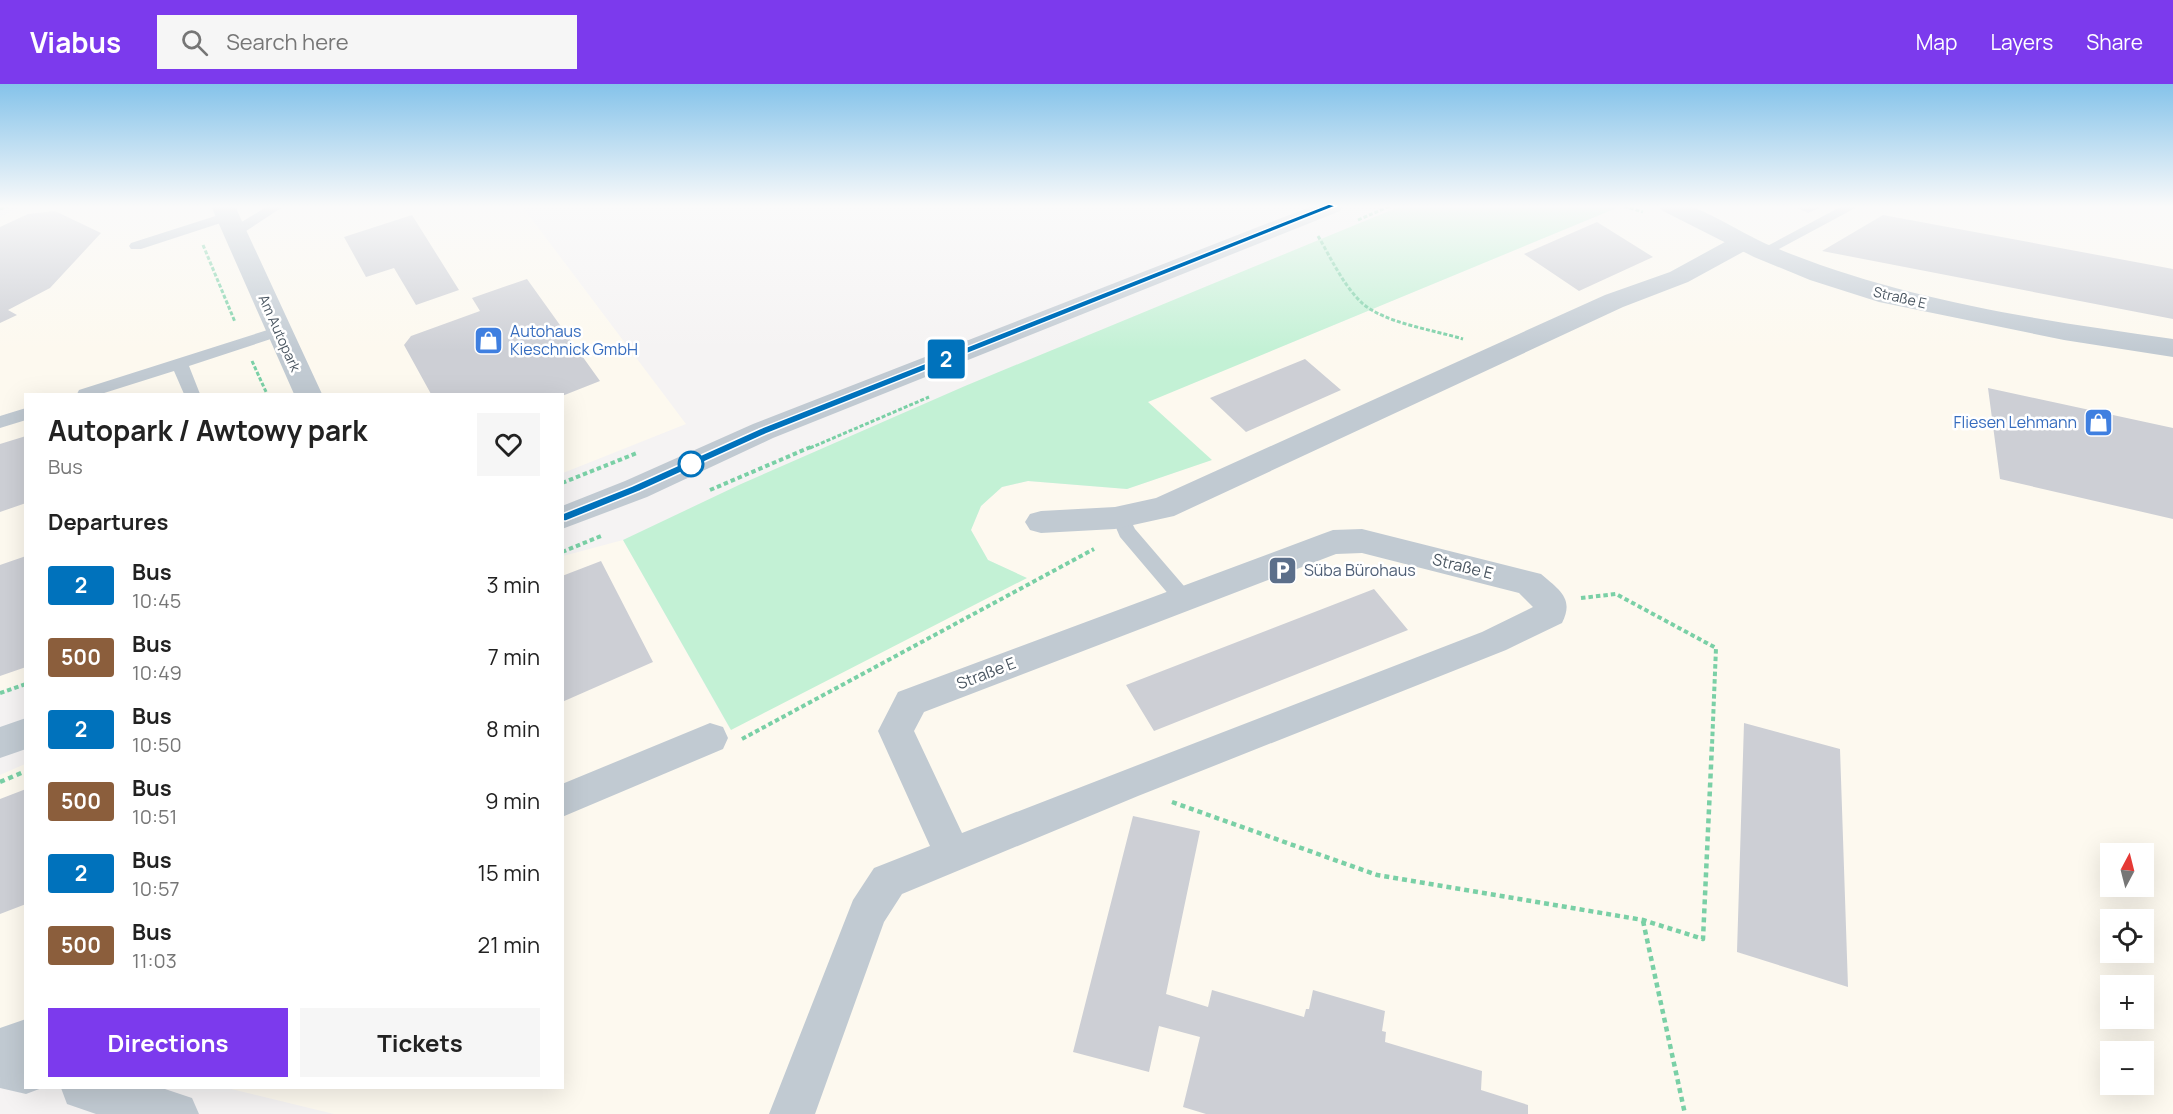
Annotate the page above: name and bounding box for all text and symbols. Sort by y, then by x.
search box [157,15,577,69]
text: Viabus [30,23,121,61]
icon: search [178,26,211,59]
text: Search here [226,27,349,57]
text: Map [1916,28,1957,56]
text: Layers [1990,28,2053,56]
text: Share [2086,28,2143,56]
street label: Straße E [1871,282,1929,312]
street label: Am Autopark [255,292,306,375]
place label: Autohaus Kieschnick GmbH [510,320,638,360]
shop icon: Autohaus Kieschnick GmbH [473,324,505,356]
line badge: 2 [926,340,966,378]
text: 2 [940,345,952,373]
shop icon: Fliesen Lehmann [2082,406,2114,438]
text: Autopark / Awtowy park [48,411,367,449]
place label: Fliesen Lehmann [1953,411,2077,433]
button: heart [477,413,540,476]
unlabelled marker [678,451,704,477]
text: Bus [48,453,83,480]
text: Departures [48,507,168,537]
street label: Straße E [1430,548,1496,584]
parking icon: Süba Bürohaus [1267,554,1299,586]
text: Bus [132,557,172,587]
place label: Süba Bürohaus [1304,559,1416,581]
text: 3 min [487,570,540,600]
text: 2 [75,571,87,599]
text: 10:45 [132,587,181,614]
text: Bus [132,629,172,659]
text: 7 min [488,642,540,672]
text: 500 [61,643,101,671]
street label: Straße E [953,652,1019,694]
text: 10:49 [132,659,182,686]
text: Bus [132,701,172,731]
text: 8 min [486,714,540,744]
text: 2 [75,715,87,743]
text: 10:50 [132,731,182,758]
text: Bus [132,773,172,803]
text: 9 min [485,786,540,816]
text: 500 [61,787,101,815]
text: 10:51 [132,803,177,830]
north arrow [2100,843,2154,897]
map controls [2100,843,2154,1095]
text: Bus [132,845,172,875]
text: 15 min [477,858,540,888]
text: 2 [75,859,87,887]
text: 10:57 [132,875,180,902]
button: locate [2100,909,2154,963]
text: Bus [132,917,172,947]
text: 21 min [478,930,540,960]
text: 500 [61,931,101,959]
text: 11:03 [132,947,177,974]
button: + [2100,975,2154,1029]
button: Directions [48,1008,288,1077]
button: Tickets [300,1008,540,1077]
button: − [2100,1041,2154,1095]

